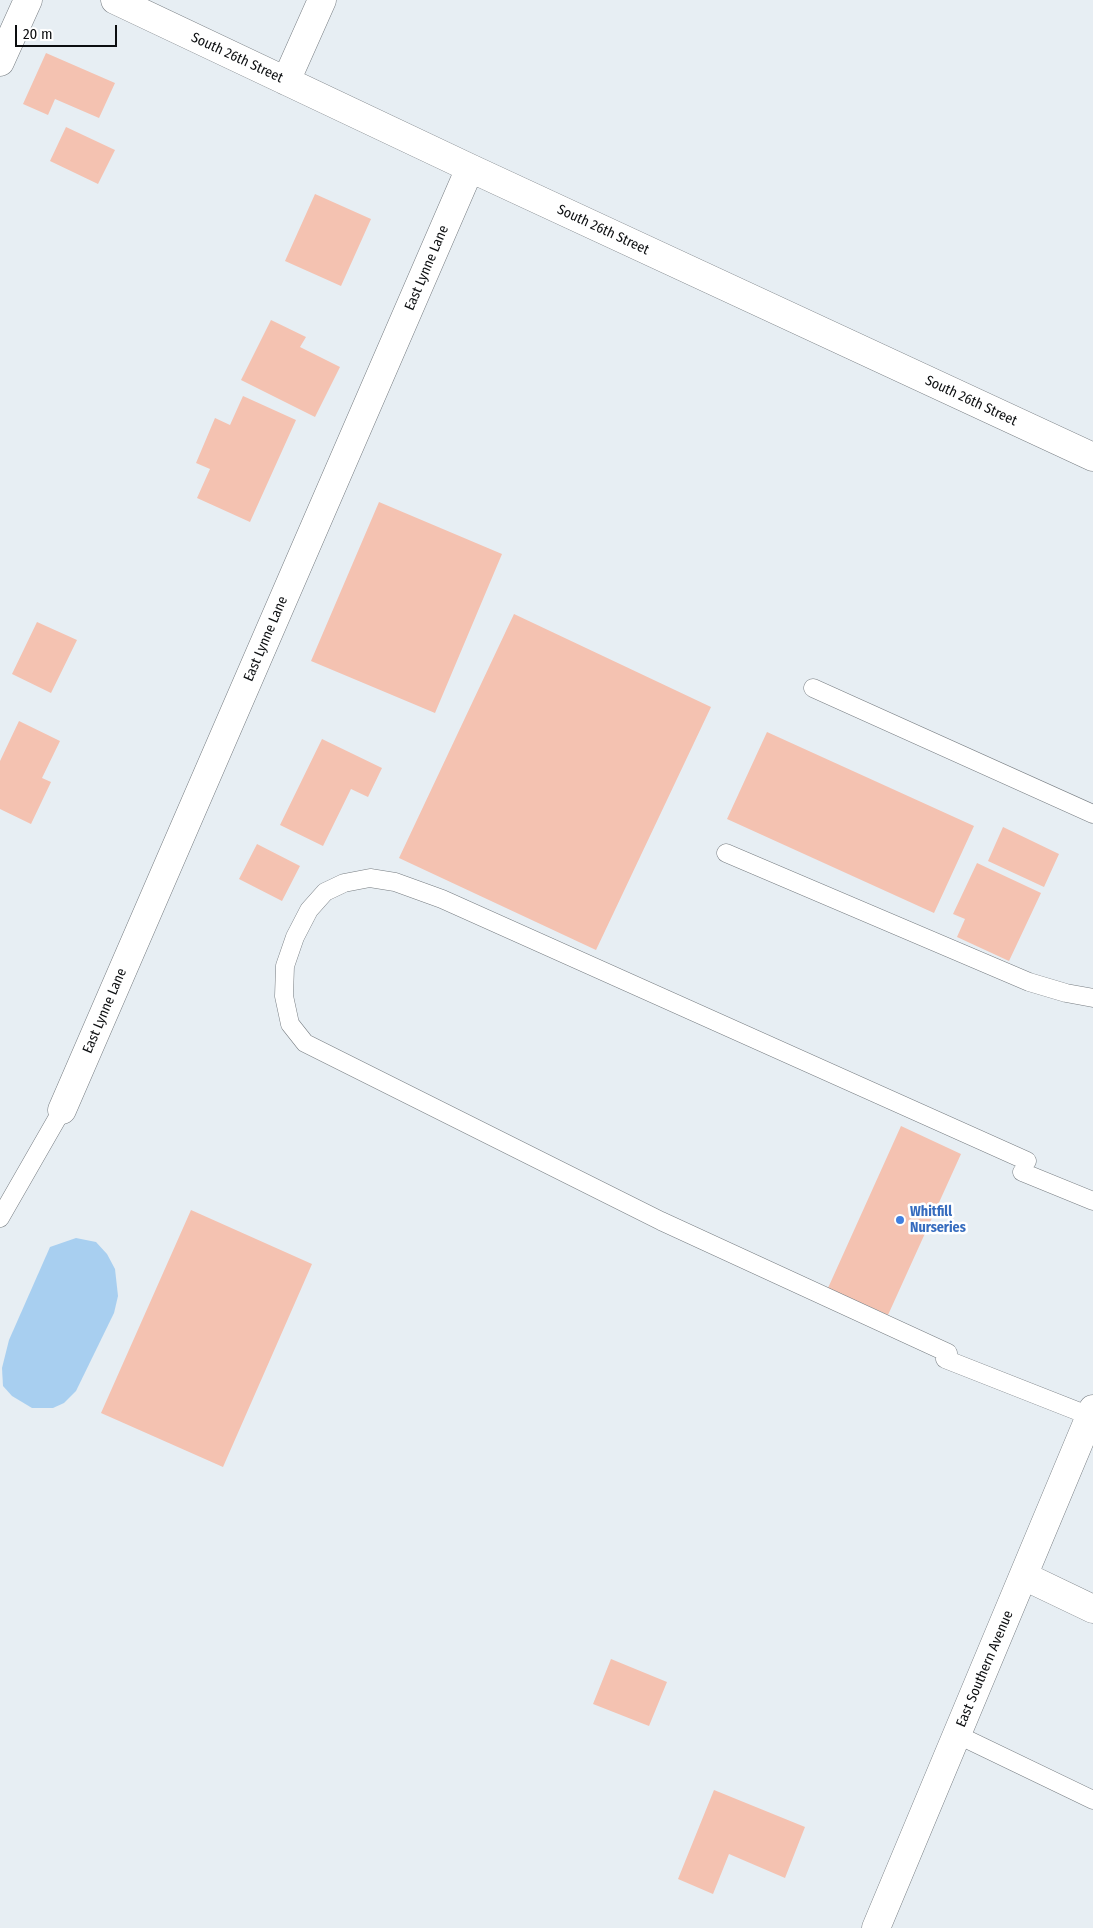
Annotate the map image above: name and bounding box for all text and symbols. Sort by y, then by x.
scale bar [18,15,120,47]
text: 20 m [23,25,53,43]
street label: South 26th Street [188,29,286,87]
street label: South 26th Street [554,201,652,259]
street label: East Lynne Lane [402,223,452,313]
street label: South 26th Street [922,372,1020,430]
street label: East Lynne Lane [241,594,291,684]
street label: East Lynne Lane [80,966,130,1056]
place label: Whitfill Nurseries [910,1204,966,1236]
marker: Whitfill Nurseries [894,1214,906,1226]
street label: East Southern Avenue [953,1608,1017,1730]

